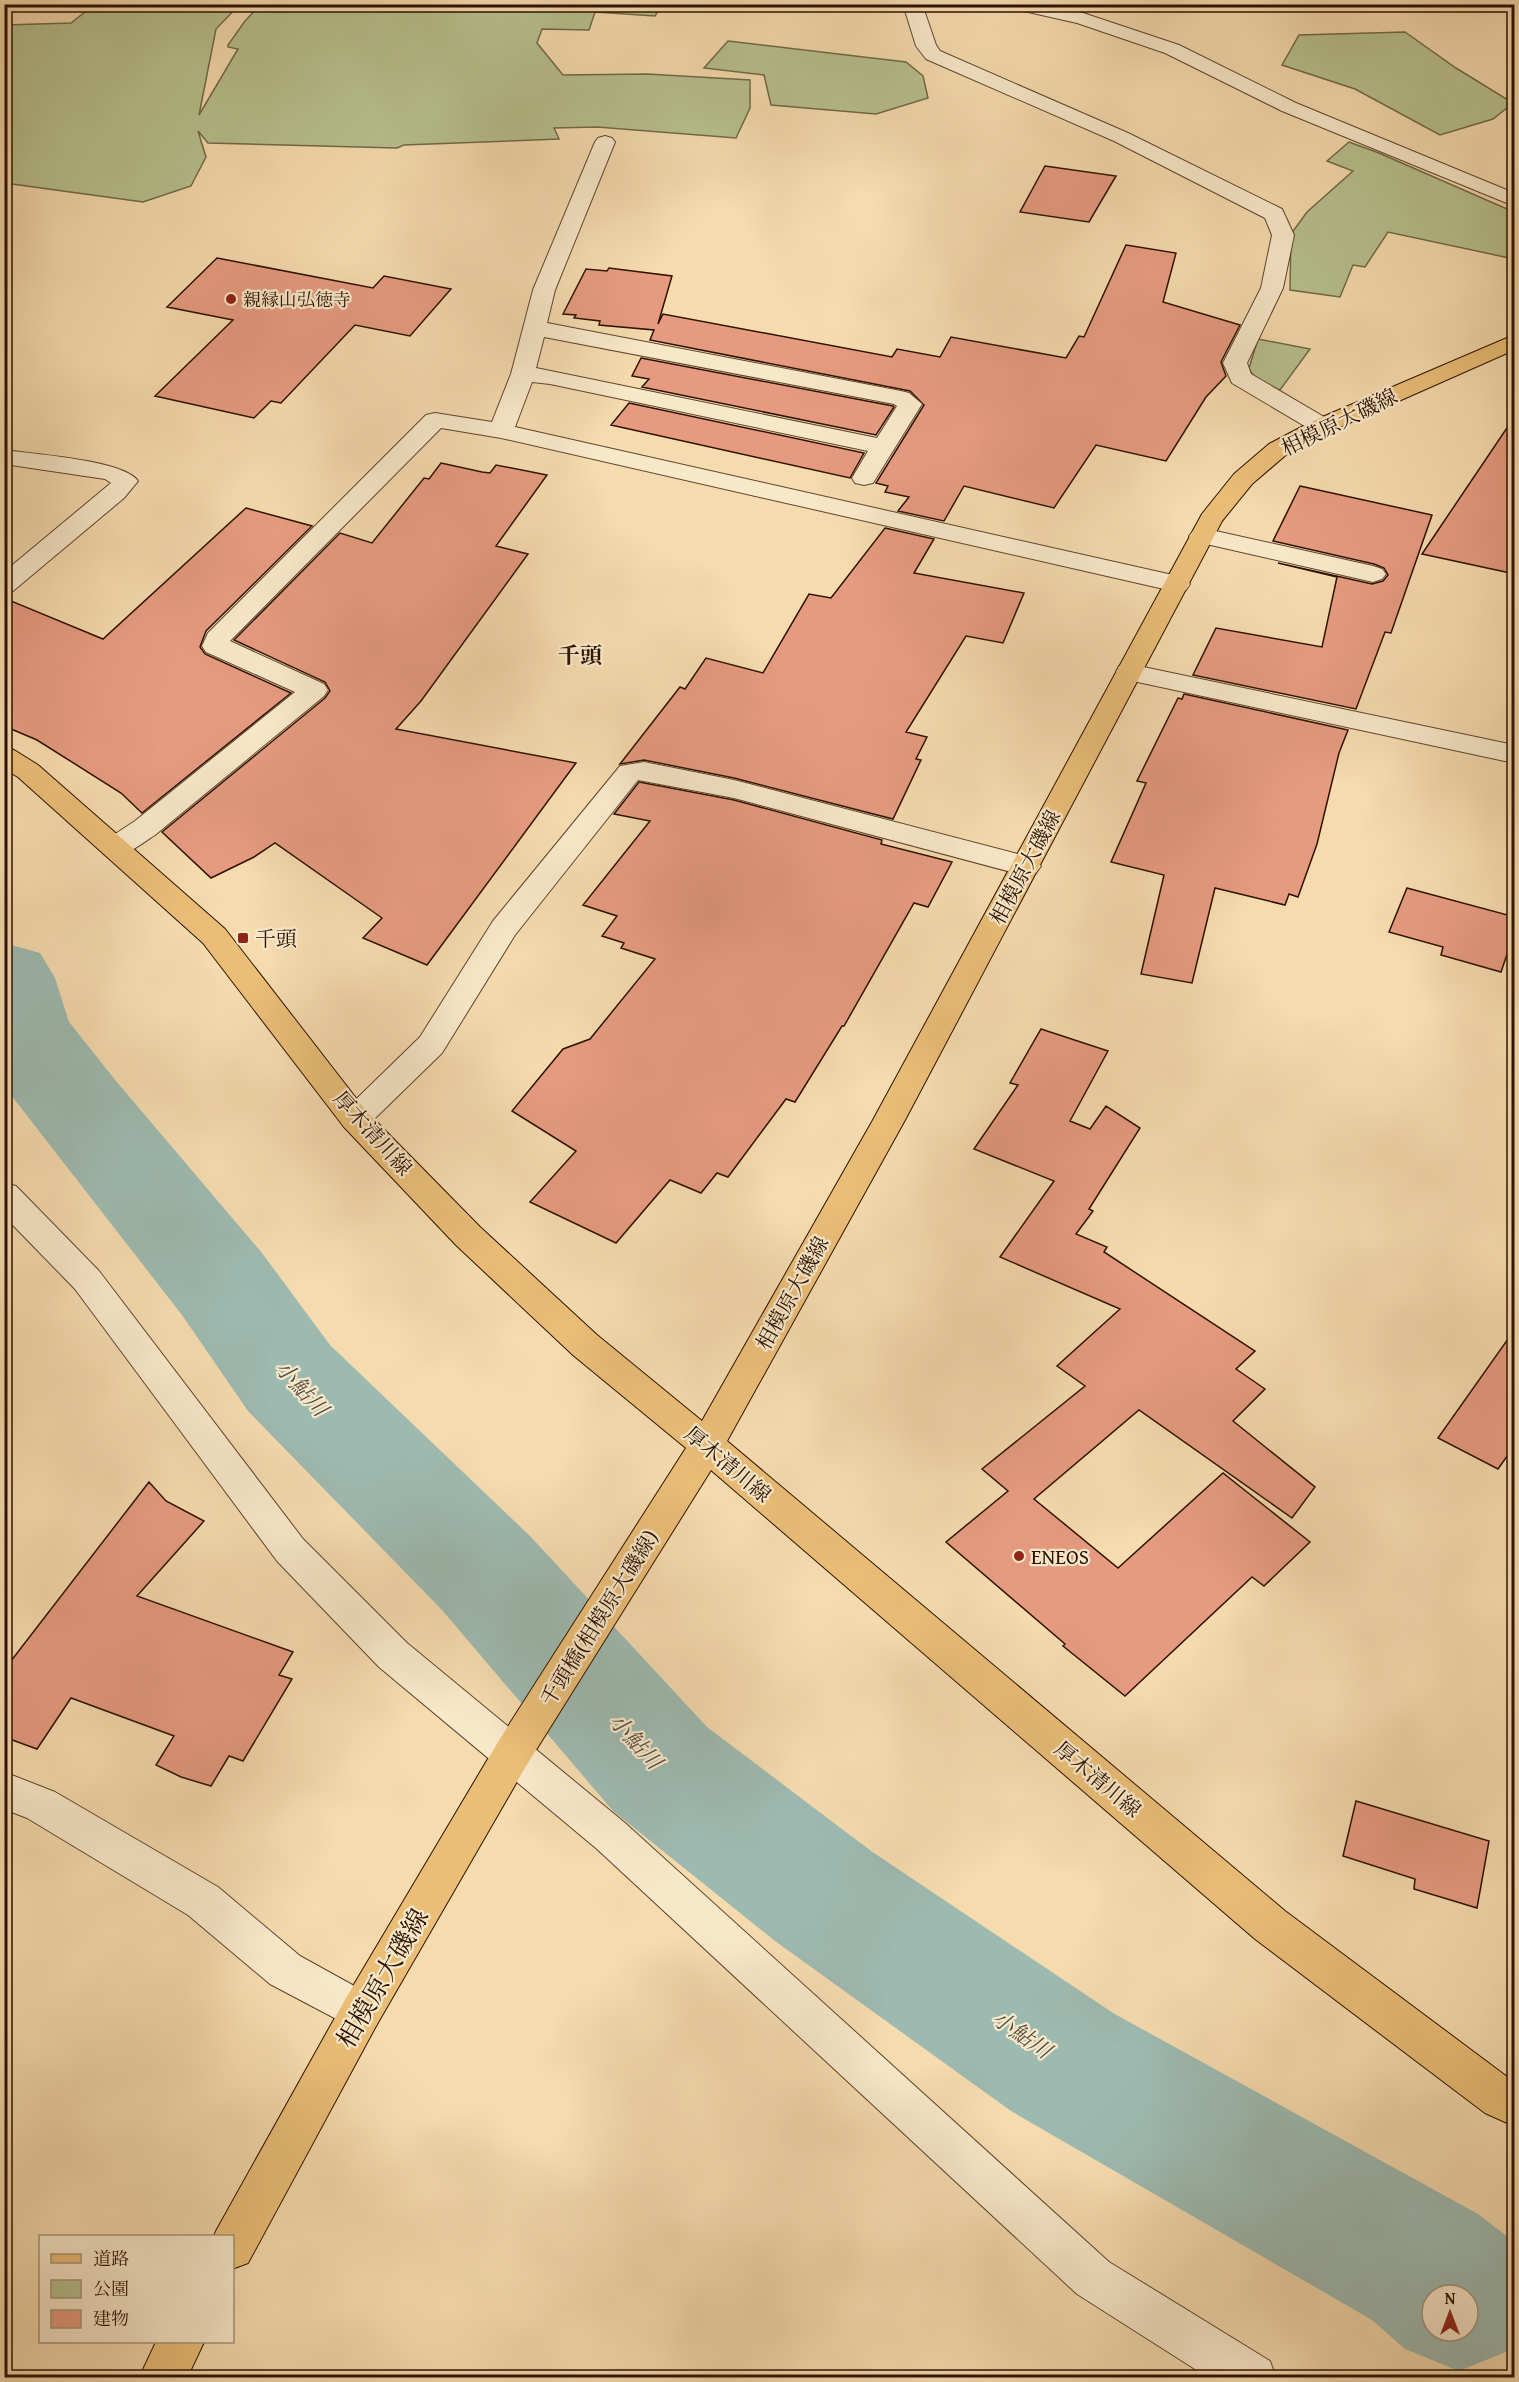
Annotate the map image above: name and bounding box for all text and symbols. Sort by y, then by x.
place label: 親縁山弘徳寺 [243,286,351,313]
marker: 親縁山弘徳寺 [224,292,238,306]
street label: 相模原大磯線 [1276,380,1402,464]
district label: 千頭 [558,639,602,671]
street label: 相模原大磯線 [982,804,1068,930]
place label: 千頭 [255,923,297,954]
marker: 千頭 [236,931,250,945]
street label: 厚木清川線 [326,1084,420,1182]
street label: 相模原大磯線 [748,1230,836,1356]
water label: 小鮎川 [268,1353,337,1425]
street label: 厚木清川線 [678,1418,778,1510]
street label: 千頭橋(相模原大磯線) [532,1524,666,1712]
place label: ENEOS [1031,1541,1089,1572]
marker: ENEOS [1012,1549,1026,1563]
water label: 小鮎川 [602,1706,671,1778]
street label: 厚木清川線 [1048,1733,1148,1825]
street label: 相模原大磯線 [326,1901,438,2055]
water label: 小鮎川 [986,2002,1060,2067]
legend [39,2235,234,2343]
text: 道路 [93,2245,129,2272]
text: 公園 [93,2275,129,2302]
north arrow [1420,2283,1480,2343]
text: N [1445,2286,1456,2310]
text: 建物 [93,2305,129,2332]

